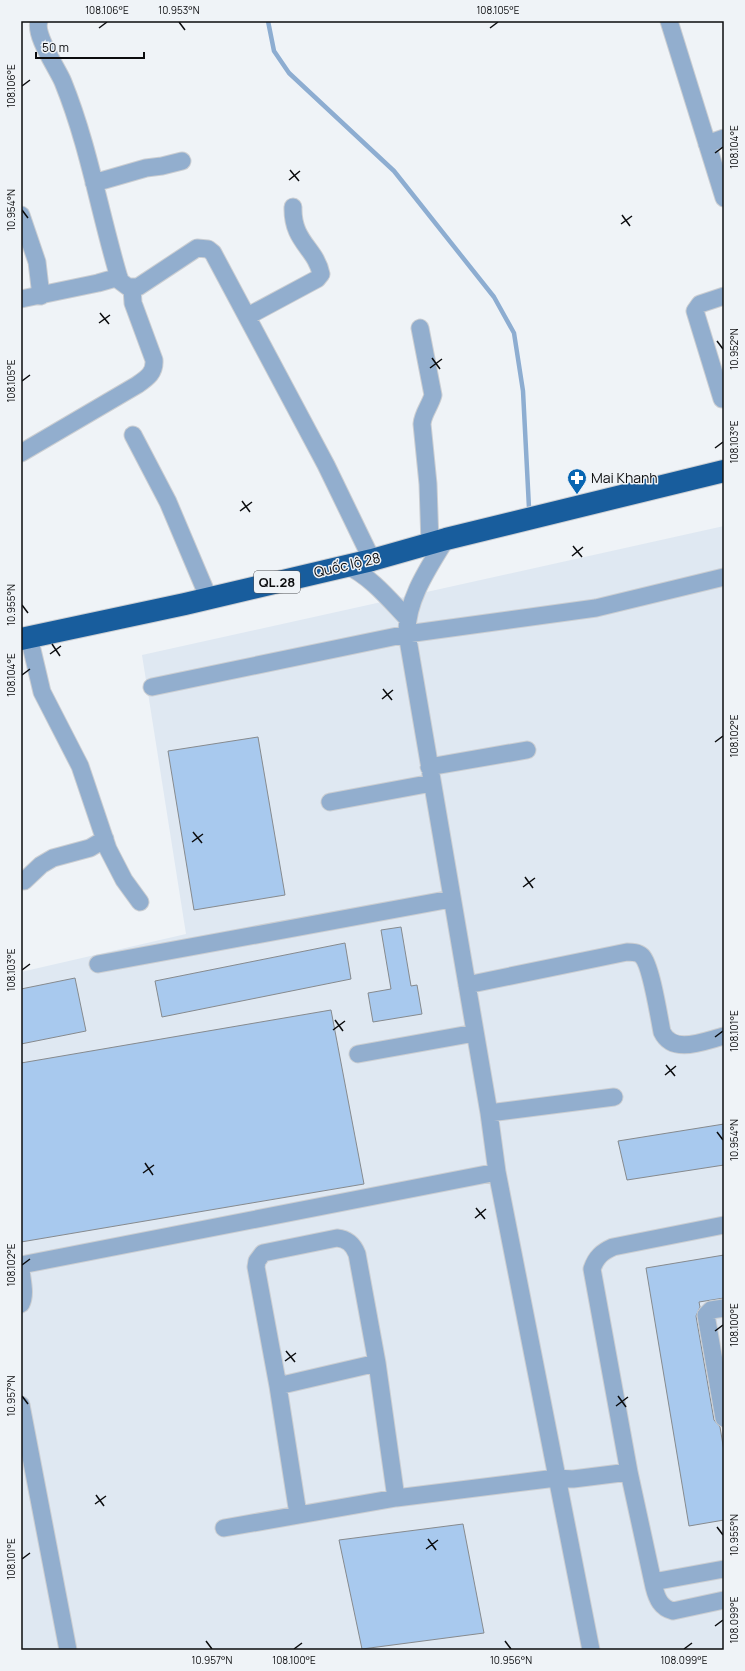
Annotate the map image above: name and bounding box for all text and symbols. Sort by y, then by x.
text: 108.106°E [85,3,129,17]
text: 10.953°N [158,3,200,17]
text: 108.105°E [476,3,520,17]
scale bar [36,34,144,60]
text: 50 m [42,39,69,56]
text: 108.106°E [4,64,18,108]
text: 108.104°E [727,125,741,169]
text: 10.954°N [4,189,18,231]
text: 10.952°N [727,328,741,370]
text: 108.105°E [4,359,18,403]
text: 108.103°E [727,420,741,463]
pharmacy icon: Mai Khanh [566,467,588,495]
place label: Mai Khanh [591,468,658,487]
street label: Quốc lộ 28 [312,548,382,581]
road number: QL.28 [254,571,300,593]
text: 10.955°N [4,584,18,626]
text: 108.104°E [4,653,18,697]
text: 108.102°E [727,714,741,758]
text: 108.103°E [4,948,18,991]
text: 108.101°E [727,1010,741,1052]
text: 10.954°N [727,1119,741,1161]
text: 108.102°E [4,1243,18,1287]
text: 108.100°E [727,1303,741,1347]
text: 10.957°N [4,1375,18,1416]
text: 10.955°N [727,1514,741,1556]
text: 108.101°E [4,1538,18,1580]
text: 108.099°E [727,1596,741,1644]
text: 10.957°N [192,1653,233,1667]
text: 108.100°E [272,1653,316,1667]
text: 10.956°N [490,1653,532,1667]
text: 108.099°E [660,1653,708,1667]

